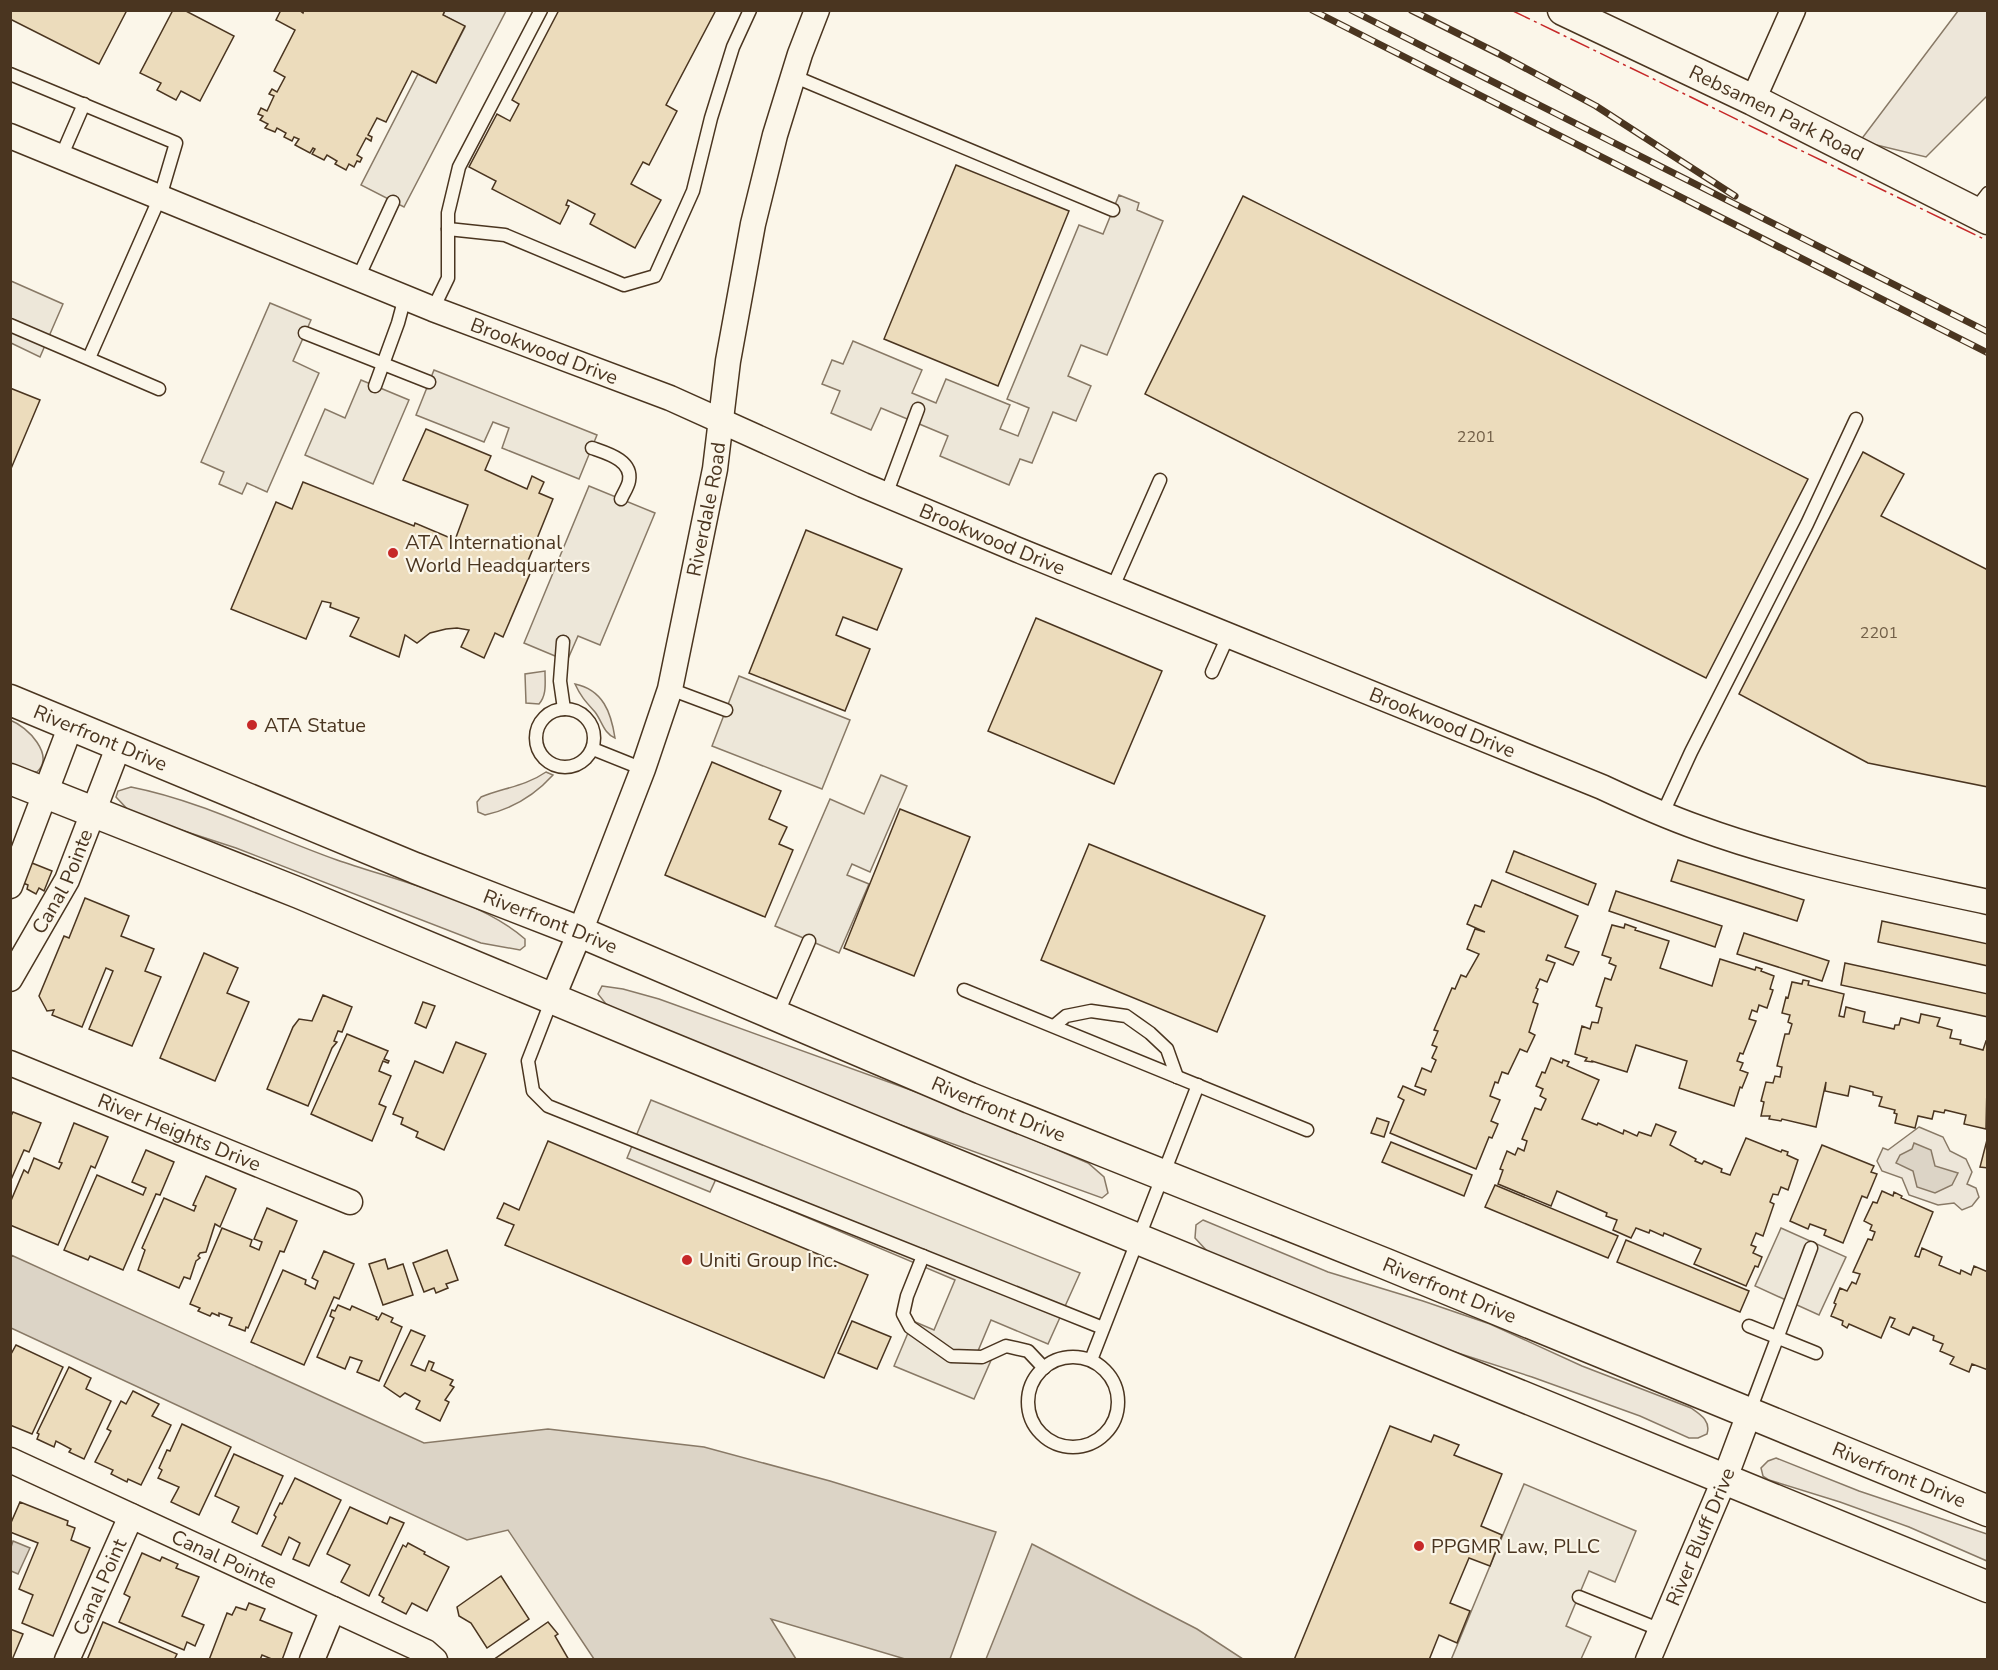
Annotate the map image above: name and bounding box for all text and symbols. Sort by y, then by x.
street label: Rebsamen Park Road [1685,59,1868,168]
street label: Brookwood Drive [467,311,622,391]
house number: 2201 [1457,426,1495,448]
street label: Riverdale Road [680,441,732,579]
street label: Brookwood Drive [915,497,1069,582]
place label: ATA International World Headquarters [405,529,590,579]
marker: ATA International World Headquarters [386,546,400,560]
house number: 2201 [1860,622,1898,644]
street label: Brookwood Drive [1365,681,1519,764]
street label: Riverfront Drive [29,698,171,778]
place label: ATA Statue [264,712,366,739]
marker: ATA Statue [245,718,259,732]
street label: Canal Pointe [26,825,99,939]
street label: Riverfront Drive [479,883,622,960]
street label: Riverfront Drive [927,1070,1069,1149]
street label: River Heights Drive [94,1087,265,1178]
place label: Uniti Group Inc. [699,1247,838,1274]
street label: Riverfront Drive [1378,1251,1520,1330]
marker: Uniti Group Inc. [680,1253,694,1267]
street label: Riverfront Drive [1828,1436,1970,1515]
street label: River Bluff Drive [1660,1464,1742,1610]
street label: Canal Pointe [167,1523,281,1595]
place label: PPGMR Law, PLLC [1431,1533,1600,1560]
street label: Canal Point [67,1534,134,1640]
marker: PPGMR Law, PLLC [1412,1539,1426,1553]

